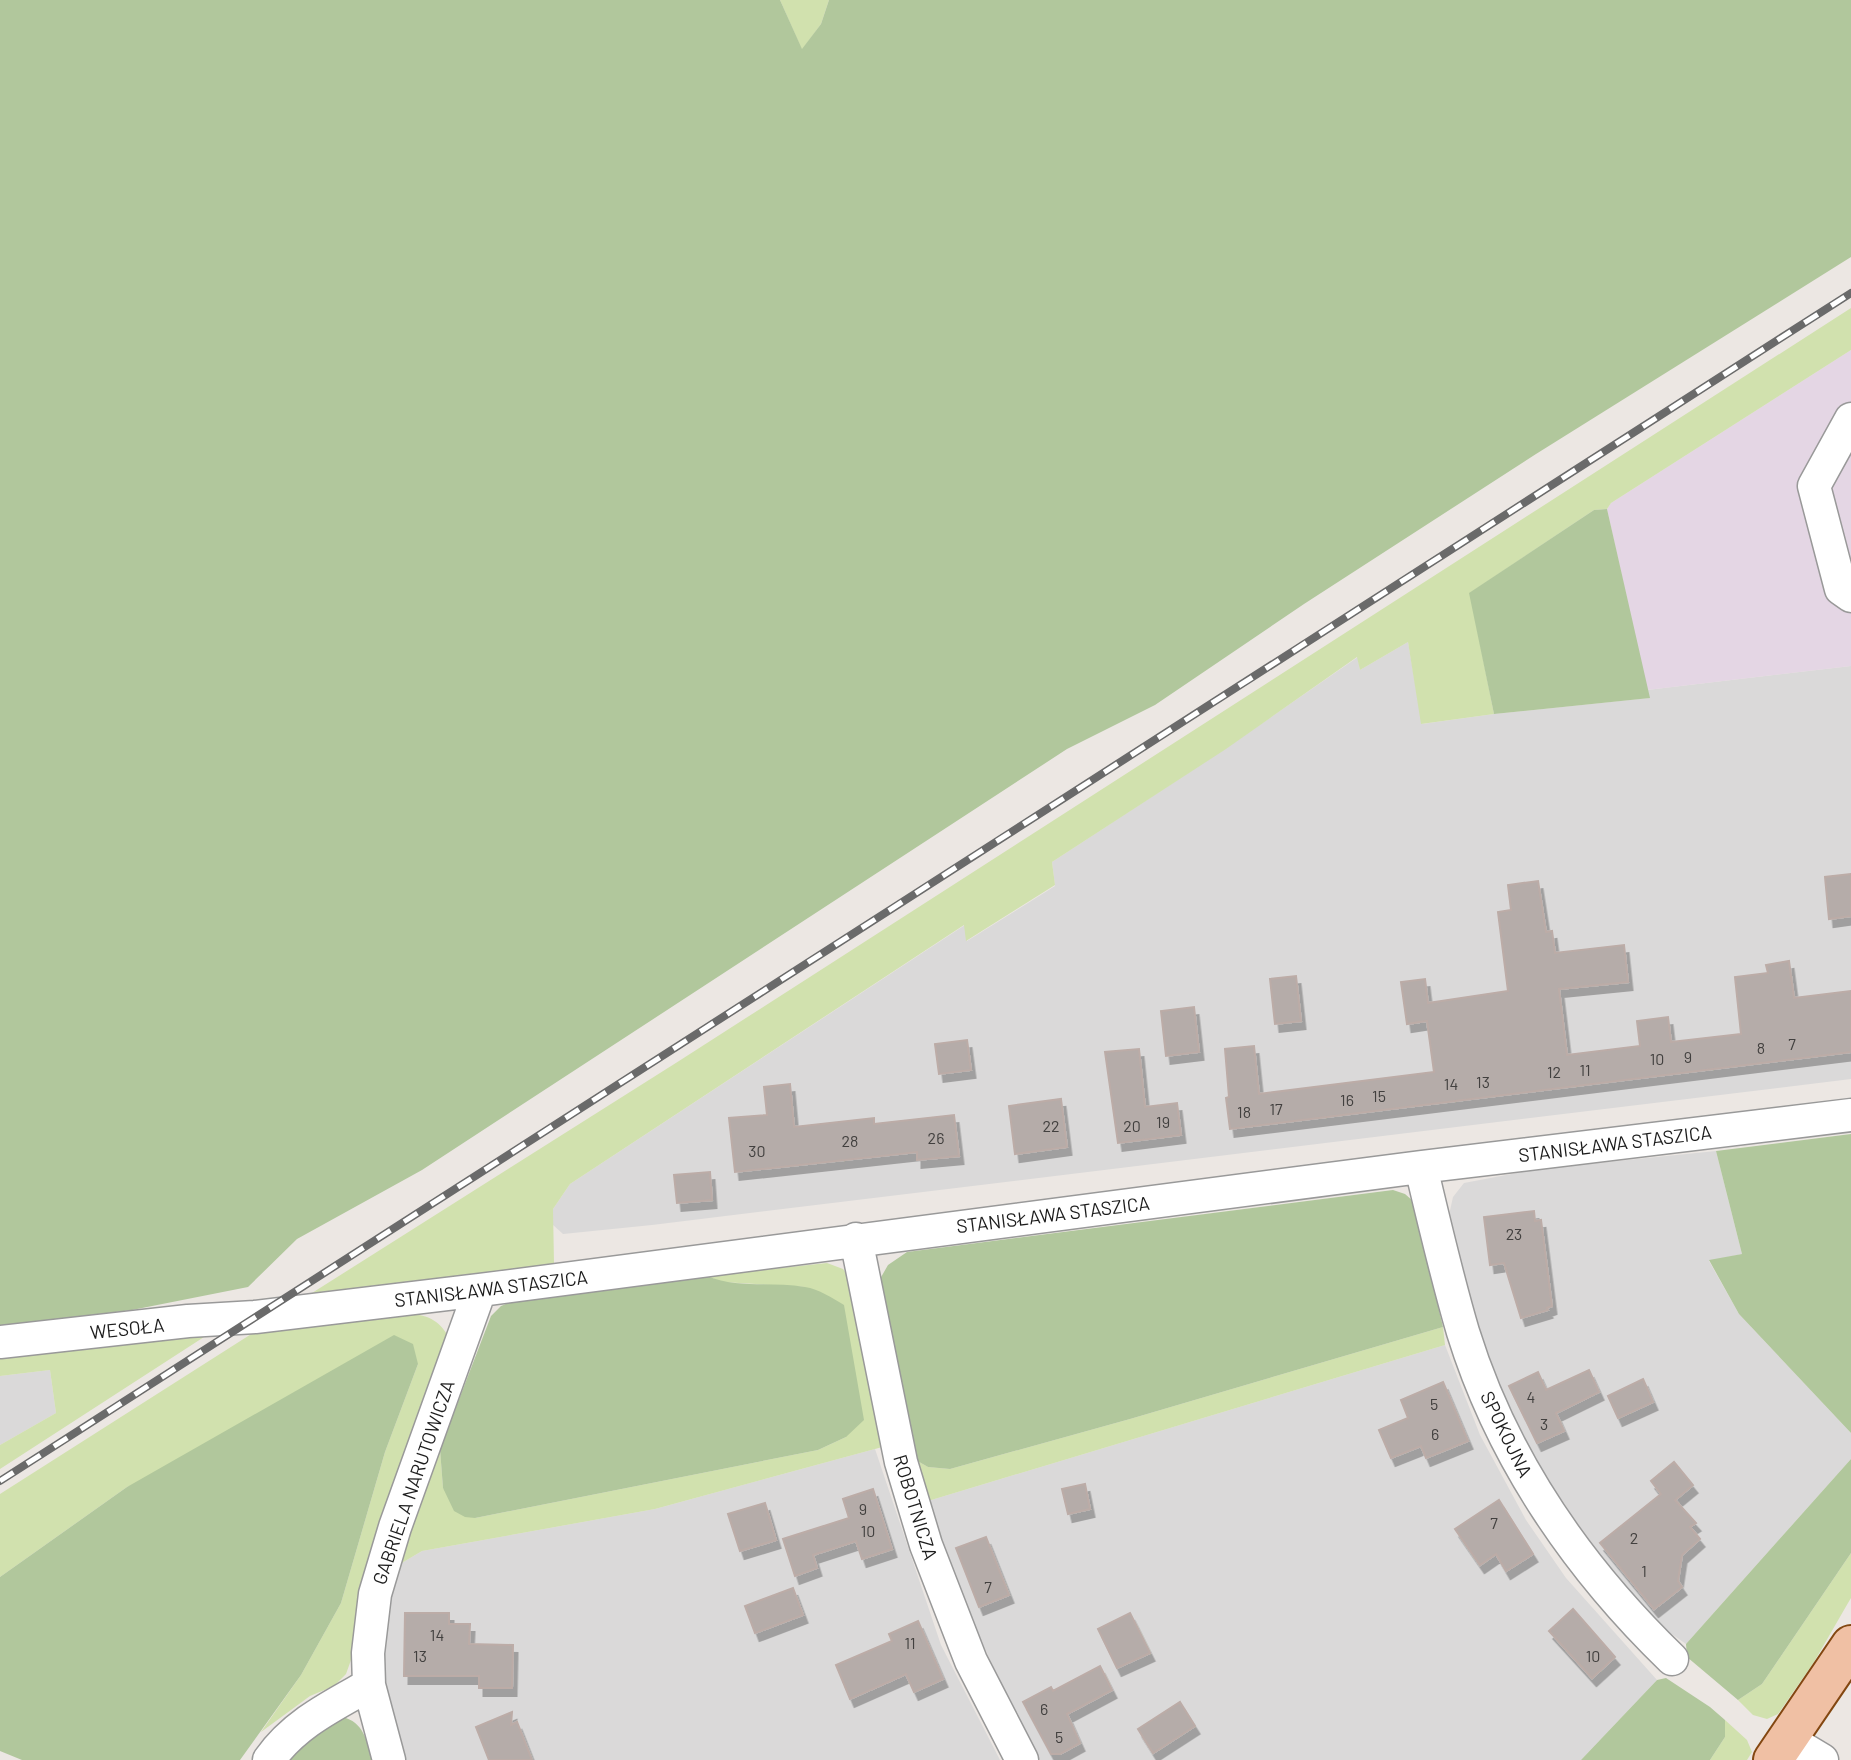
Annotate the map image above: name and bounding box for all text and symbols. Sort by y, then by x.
house number: 7 [1788,1034,1796,1053]
house number: 8 [1757,1038,1765,1057]
house number: 9 [1684,1047,1692,1066]
house number: 10 [1650,1049,1664,1068]
house number: 11 [1579,1060,1591,1079]
house number: 12 [1547,1062,1561,1081]
house number: 13 [1476,1072,1490,1091]
house number: 14 [1444,1074,1458,1093]
house number: 15 [1372,1086,1386,1105]
house number: 16 [1340,1090,1354,1109]
house number: 17 [1269,1099,1283,1118]
house number: 18 [1237,1102,1251,1121]
house number: 19 [1156,1112,1170,1131]
house number: 22 [1042,1116,1060,1135]
house number: 20 [1123,1116,1141,1135]
street label: STANISŁAWA STASZICA [1517,1120,1713,1166]
house number: 26 [928,1128,944,1147]
house number: 28 [842,1131,858,1150]
house number: 30 [748,1141,766,1160]
street label: STANISŁAWA STASZICA [955,1191,1151,1237]
house number: 23 [1506,1224,1522,1243]
street label: STANISŁAWA STASZICA [393,1265,589,1311]
street label: WESOŁA [89,1313,165,1343]
street label: GABRIELA NARUTOWICZA [367,1377,459,1587]
street label: SPOKOJNA [1476,1387,1538,1481]
house number: 4 [1527,1387,1535,1406]
house number: 5 [1430,1394,1438,1413]
house number: 3 [1540,1414,1548,1433]
house number: 6 [1431,1424,1439,1443]
street label: ROBOTNICZA [889,1451,943,1563]
house number: 9 [859,1499,867,1518]
house number: 7 [1490,1513,1498,1532]
house number: 10 [861,1521,875,1540]
house number: 2 [1630,1528,1638,1547]
house number: 1 [1641,1561,1647,1580]
house number: 7 [984,1577,992,1596]
house number: 14 [430,1625,444,1644]
house number: 11 [904,1633,916,1652]
house number: 13 [413,1646,427,1665]
house number: 10 [1586,1646,1600,1665]
house number: 6 [1040,1699,1048,1718]
house number: 5 [1055,1727,1063,1746]

